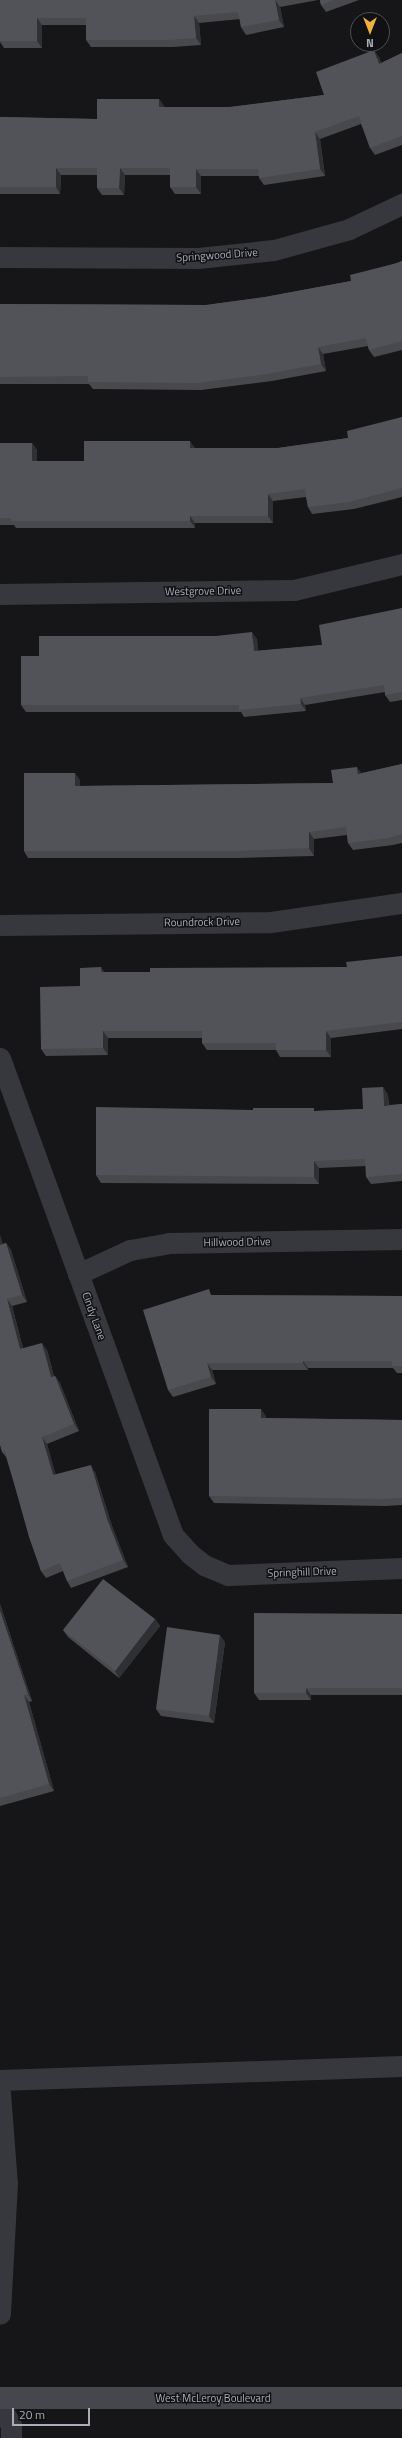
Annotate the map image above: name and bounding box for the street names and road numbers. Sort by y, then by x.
street label: Springwood Drive [176,246,258,264]
street label: Westgrove Drive [165,584,241,598]
street label: Roundrock Drive [164,915,240,929]
street label: Hillwood Drive [203,1235,271,1249]
street label: Cindy Lane [79,1290,109,1342]
street label: Springhill Drive [267,1564,337,1580]
street label: West McLeroy Boulevard [156,2391,270,2405]

